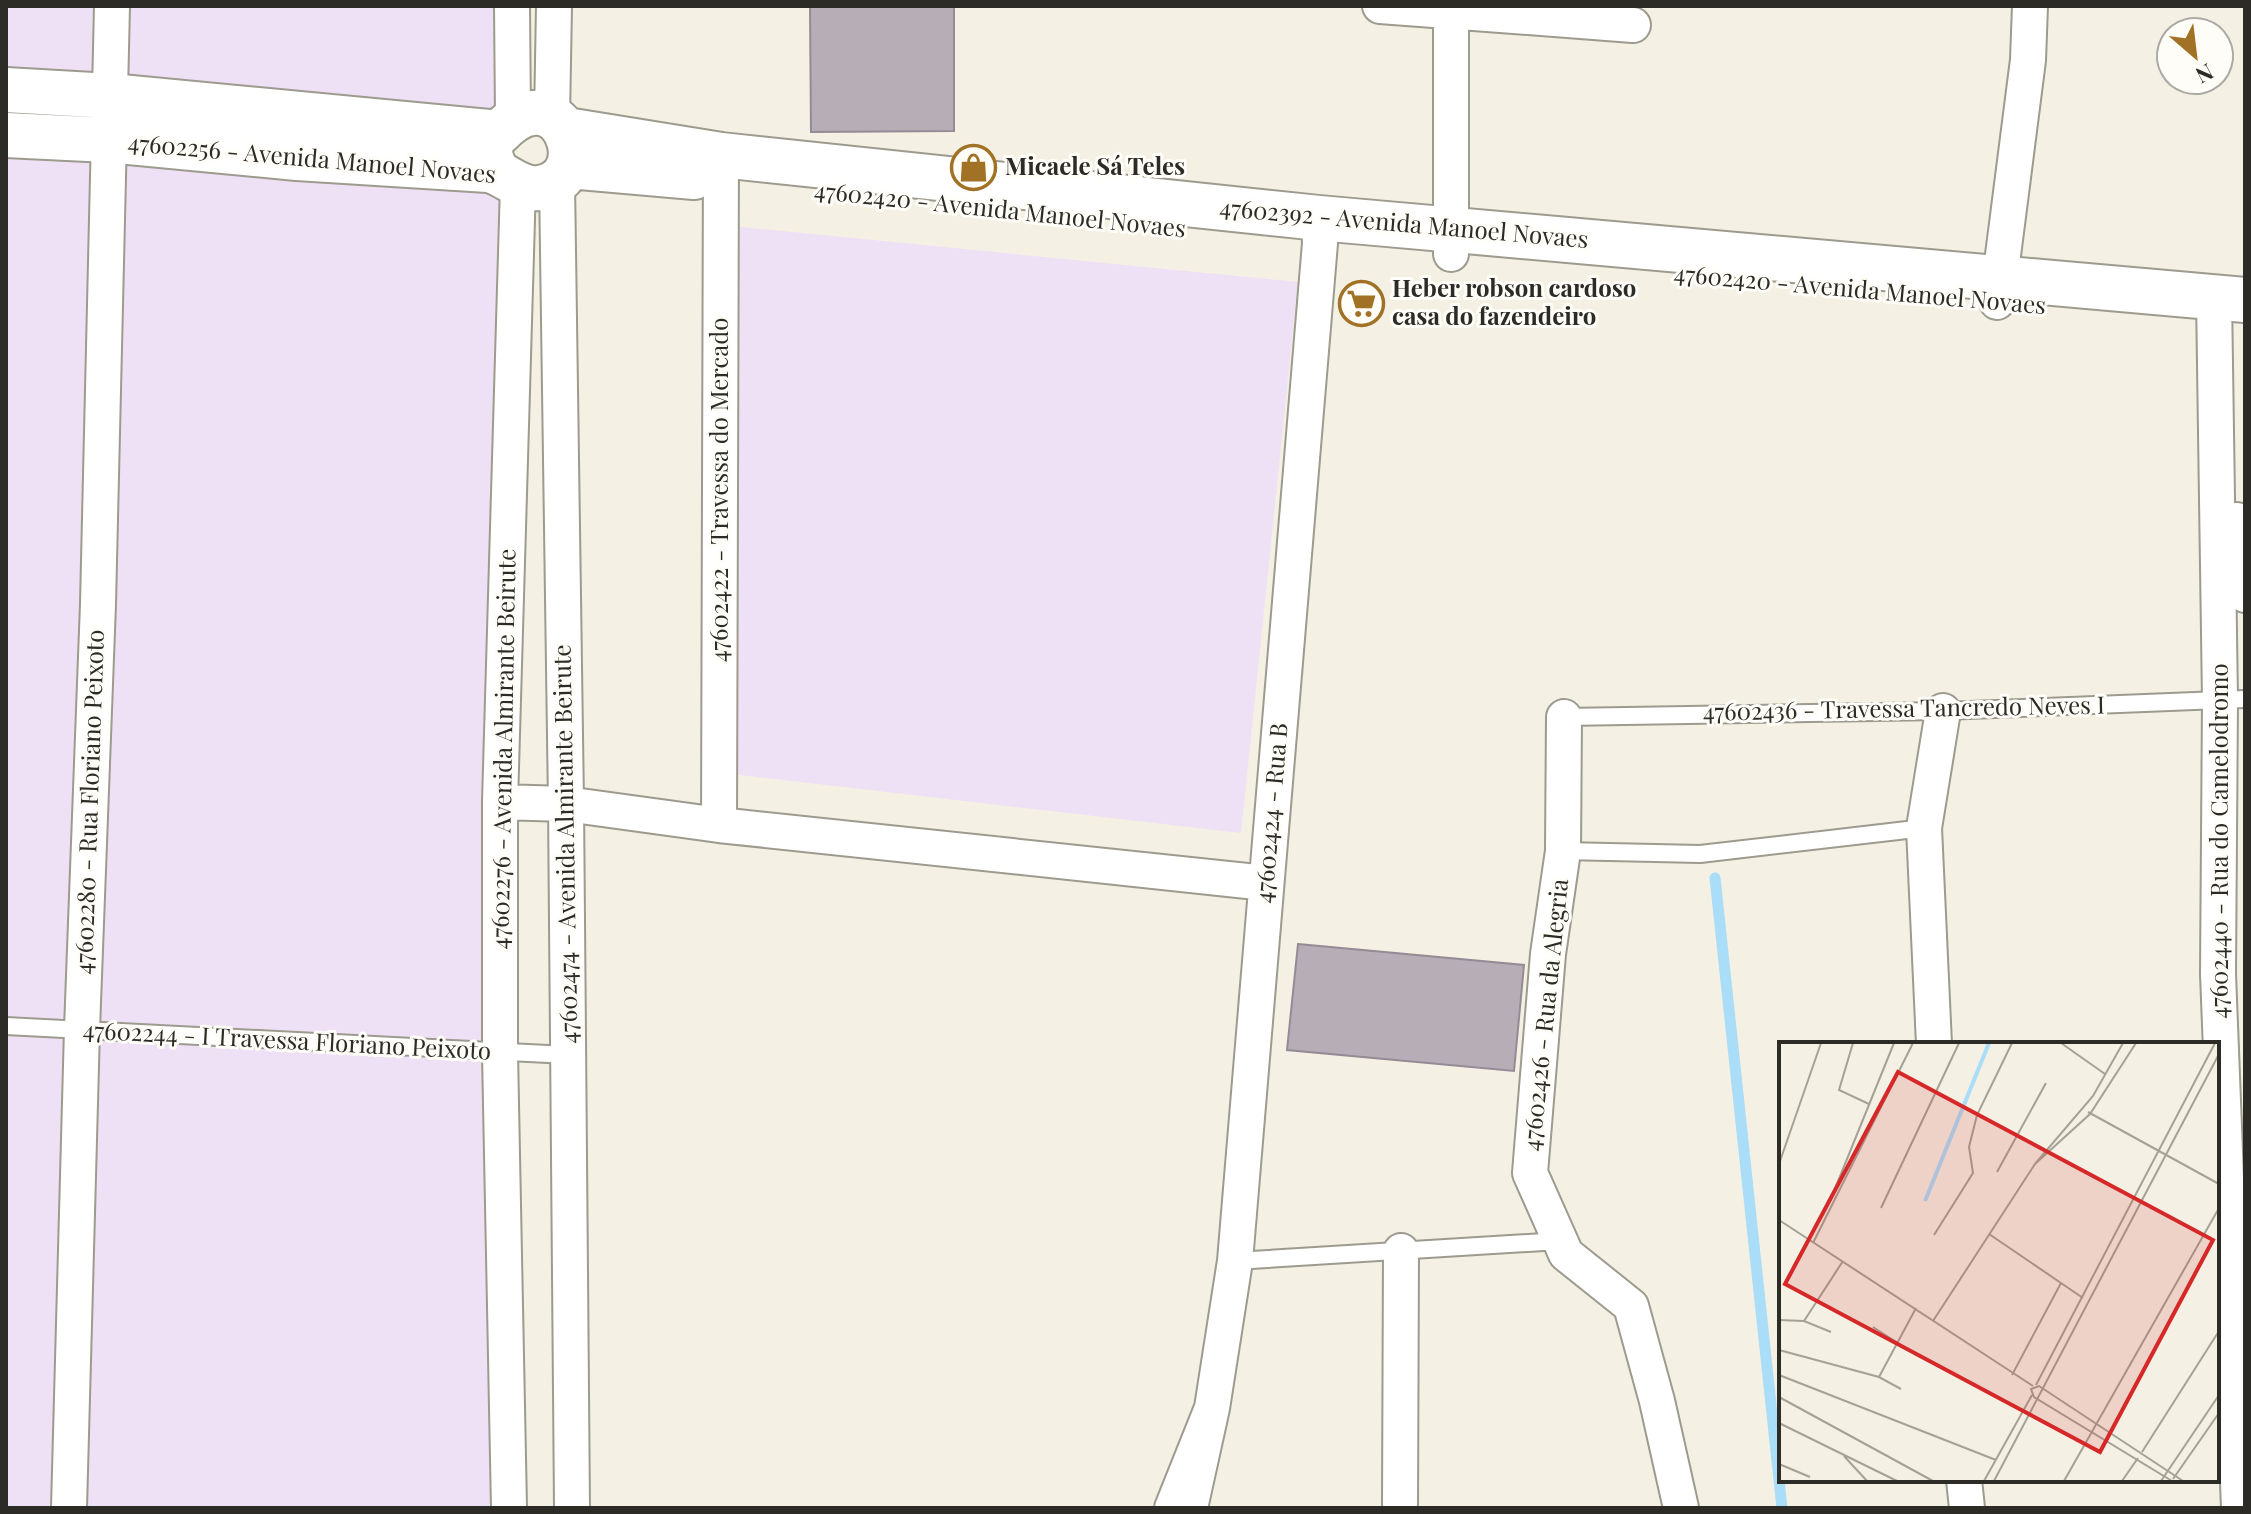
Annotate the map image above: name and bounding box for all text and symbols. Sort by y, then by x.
north arrow [2155,16,2235,96]
text: N [2191,58,2219,92]
street label: 47602256 - Avenida Manoel Novaes [127,125,498,189]
shop icon: Micaele Sá Teles [950,143,998,191]
place label: Micaele Sá Teles [1005,149,1185,181]
street label: 47602420 - Avenida Manoel Novaes [813,173,1188,243]
street label: 47602392 - Avenida Manoel Novaes [1218,190,1590,254]
street label: 47602420 - Avenida Manoel Novaes [1673,256,2048,320]
place label: Heber robson cardoso casa do fazendeiro [1392,271,1636,331]
supermarket icon: Heber robson cardoso casa do fazendeiro [1337,279,1385,327]
street label: 47602422 - Travessa do Mercado [702,318,734,662]
street label: 47602276 - Avenida Almirante Beirute [483,548,521,949]
street label: 47602280 - Rua Floriano Peixoto [66,629,110,975]
street label: 47602474 - Avenida Almirante Beirute [545,644,583,1044]
street label: 47602440 - Rua do Camelodromo [2202,663,2234,1019]
street label: 47602436 - Travessa Tancredo Neves I [1703,687,2105,727]
street label: 47602424 - Rua B [1246,721,1294,904]
street label: 47602426 - Rua da Alegria [1514,877,1574,1152]
street label: 47602244 - I Travessa Floriano Peixoto [82,1012,492,1066]
inset map [1779,1042,2219,1482]

